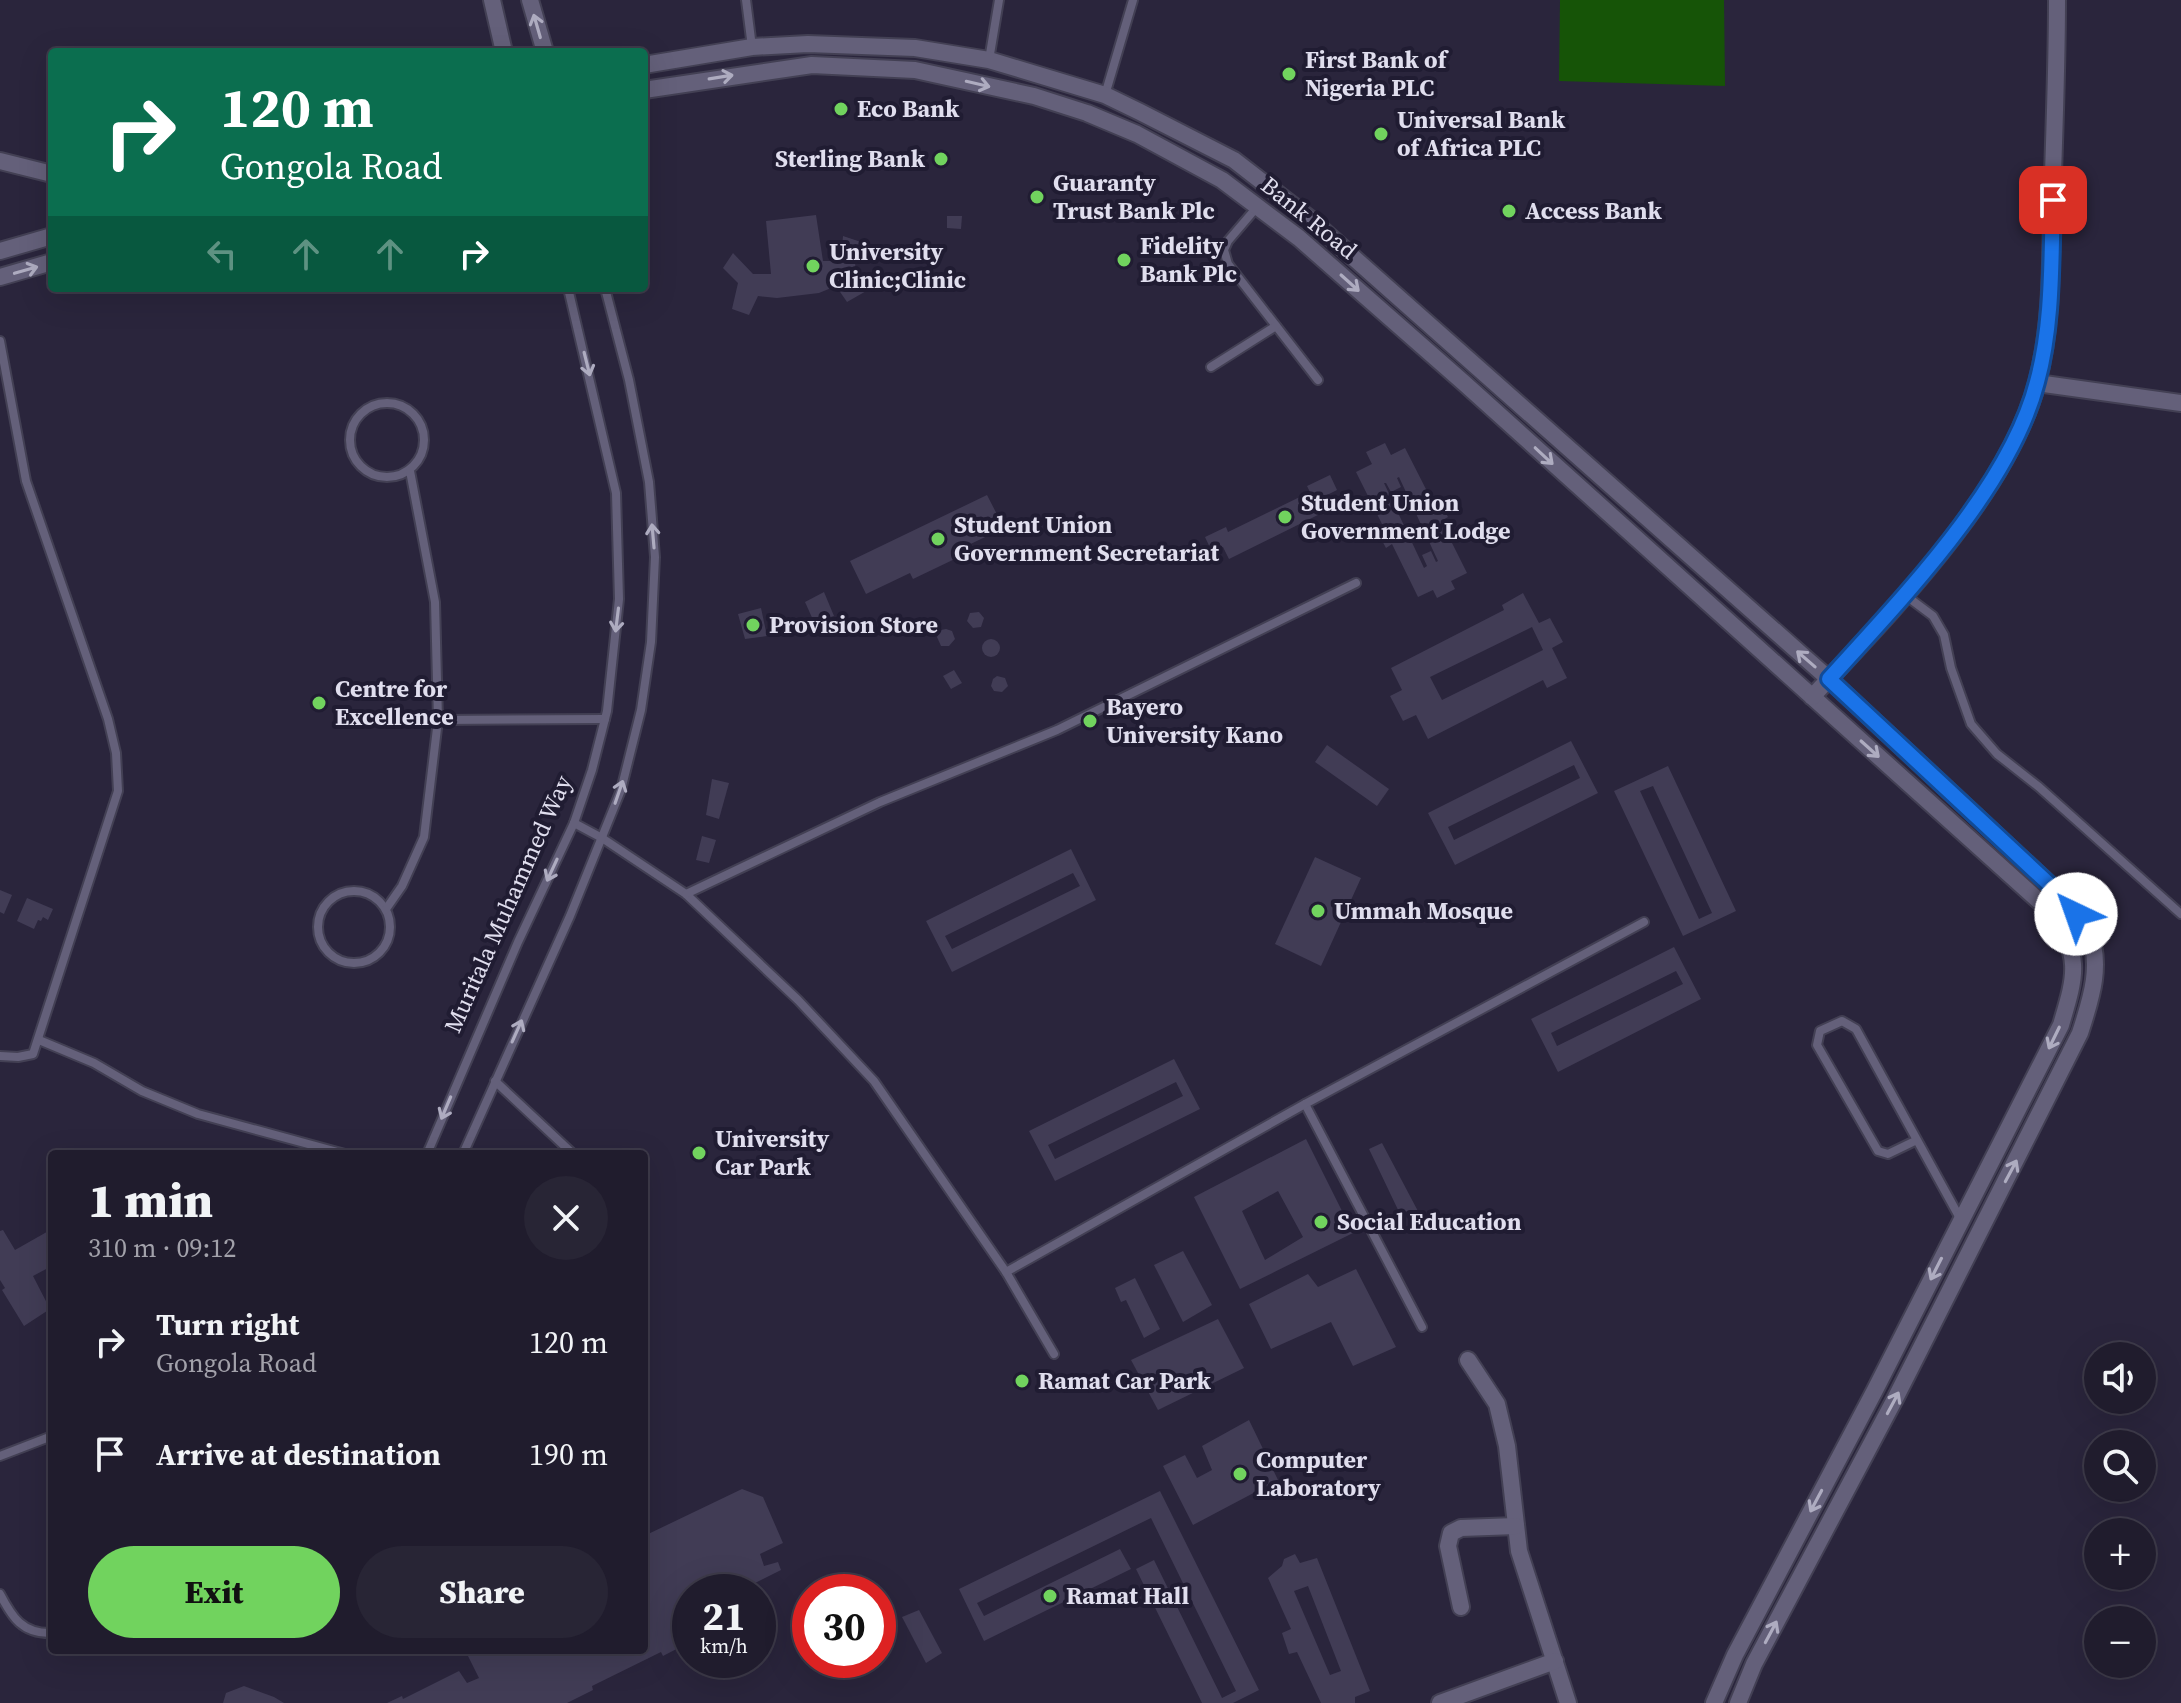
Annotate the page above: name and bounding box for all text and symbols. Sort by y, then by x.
one-way arrow [529,14,544,39]
place label: First Bank of Nigeria PLC [1305,43,1450,104]
marker: First Bank of Nigeria PLC [1280,65,1298,83]
text: 120 m [220,69,374,146]
one-way arrow [708,69,733,84]
one-way arrow [965,77,991,92]
icon: right [88,80,192,184]
place label: Eco Bank [857,92,960,125]
marker: Eco Bank [832,100,850,118]
place label: Universal Bank of Africa PLC [1397,103,1566,164]
marker: Universal Bank of Africa PLC [1372,125,1390,143]
text: Gongola Road [220,142,442,191]
place label: Sterling Bank [775,142,926,175]
marker: Sterling Bank [932,150,950,168]
place label: Guaranty Trust Bank Plc [1053,166,1215,227]
pin [2019,166,2087,234]
street label: Bank Road [1254,169,1365,267]
icon: arrive [2031,178,2075,222]
marker: Guaranty Trust Bank Plc [1028,188,1046,206]
place label: Access Bank [1525,194,1663,227]
marker: Access Bank [1500,202,1518,220]
place label: Fidelity Bank Plc [1140,229,1237,290]
icon: left [200,232,244,276]
icon: ahead [284,232,328,276]
icon: ahead [368,232,412,276]
icon: right [452,232,496,276]
place label: University Clinic;Clinic [829,235,966,296]
marker: Fidelity Bank Plc [1115,251,1133,269]
marker: University Clinic;Clinic [804,257,822,275]
one-way arrow [13,262,38,276]
one-way arrow [1339,273,1360,292]
one-way arrow [580,350,595,376]
one-way arrow [1533,447,1553,465]
place label: Student Union Government Lodge [1301,486,1511,547]
place label: Student Union Government Secretariat [954,508,1220,569]
marker: Student Union Government Lodge [1276,508,1294,526]
one-way arrow [645,523,660,550]
marker: Student Union Government Secretariat [929,530,947,548]
one-way arrow [609,607,624,632]
place label: Provision Store [769,608,938,641]
marker: Provision Store [744,616,762,634]
one-way arrow [1797,650,1817,668]
place label: Centre for Excellence [335,672,454,733]
place label: Bayero University Kano [1106,690,1283,751]
marker: Centre for Excellence [310,694,328,712]
marker: Bayero University Kano [1081,712,1099,730]
one-way arrow [1859,739,1880,758]
street label: Muritala Muhammed Way [436,769,580,1038]
one-way arrow [613,780,628,805]
one-way arrow [544,858,559,882]
position arrow [2034,872,2118,956]
place label: Ummah Mosque [1334,894,1513,927]
marker: Ummah Mosque [1309,902,1327,920]
one-way arrow [510,1019,525,1044]
one-way arrow [2046,1026,2061,1050]
one-way arrow [438,1095,453,1119]
place label: University Car Park [715,1122,830,1183]
marker: University Car Park [690,1144,708,1162]
one-way arrow [2003,1160,2019,1183]
text: 1 min [88,1167,213,1233]
button: close [524,1176,608,1260]
place label: Social Education [1337,1205,1522,1238]
marker: Social Education [1312,1213,1330,1231]
text: 310 m · 09:12 [88,1230,236,1266]
one-way arrow [1927,1257,1943,1281]
text: Turn right [156,1304,299,1345]
icon: right [88,1320,132,1364]
text: 120 m [529,1322,608,1363]
map controls [2084,1342,2156,1678]
button: sound [2084,1342,2156,1414]
text: Gongola Road [156,1345,317,1381]
place label: Ramat Car Park [1038,1364,1212,1397]
marker: Ramat Car Park [1013,1372,1031,1390]
one-way arrow [1886,1391,1901,1415]
button: search [2084,1430,2156,1502]
icon: arrive [88,1432,132,1476]
text: Arrive at destination [156,1434,441,1475]
text: 190 m [529,1434,608,1475]
place label: Computer Laboratory [1256,1443,1381,1504]
marker: Computer Laboratory [1231,1465,1249,1483]
one-way arrow [1808,1488,1824,1512]
button: + [2084,1518,2156,1590]
button: Exit [88,1546,340,1638]
button: Share [356,1546,608,1638]
speed limit sign: 30 [792,1574,896,1678]
place label: Ramat Hall [1066,1579,1189,1612]
marker: Ramat Hall [1041,1587,1059,1605]
text: 21 [702,1589,746,1643]
button: − [2084,1606,2156,1678]
one-way arrow [1764,1621,1780,1645]
text: km/h [700,1632,748,1660]

